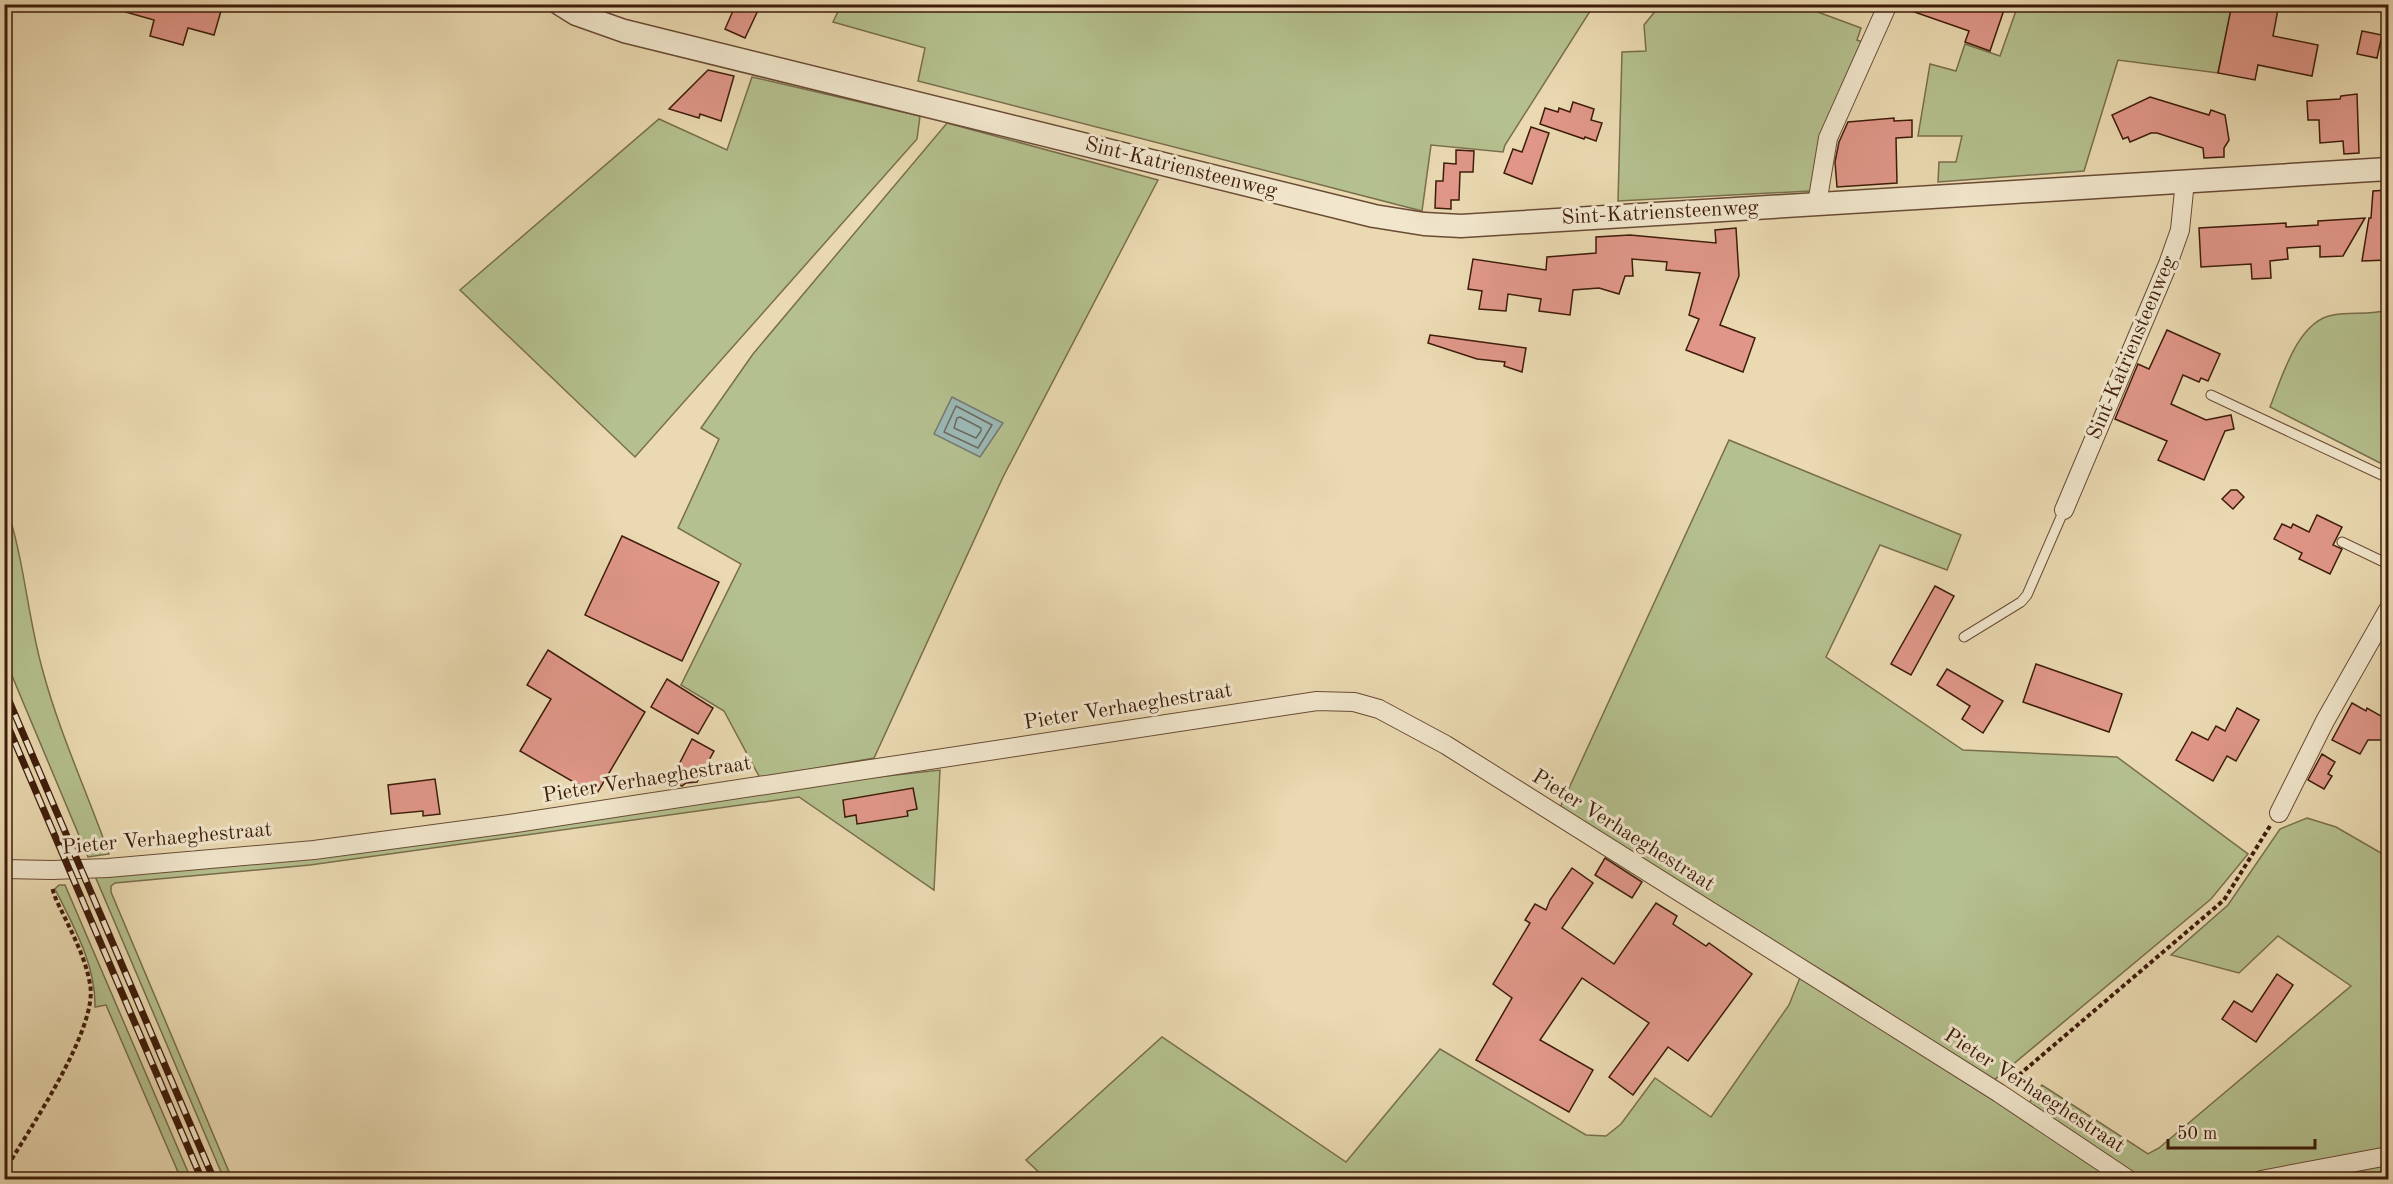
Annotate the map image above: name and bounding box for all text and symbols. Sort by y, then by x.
street label: Sint-Katriensteenweg [1083,134,1280,202]
street label: Sint-Katriensteenweg [1561,197,1760,229]
street label: Sint-Katriensteenweg [2084,252,2180,443]
street label: Pieter Verhaeghestraat [1022,680,1234,734]
street label: Pieter Verhaeghestraat [541,753,753,807]
street label: Pieter Verhaeghestraat [1528,766,1718,896]
street label: Pieter Verhaeghestraat [61,819,273,859]
street label: Pieter Verhaeghestraat [1940,1025,2128,1157]
scale bar [2168,1112,2315,1150]
text: 50 m [2177,1125,2217,1143]

